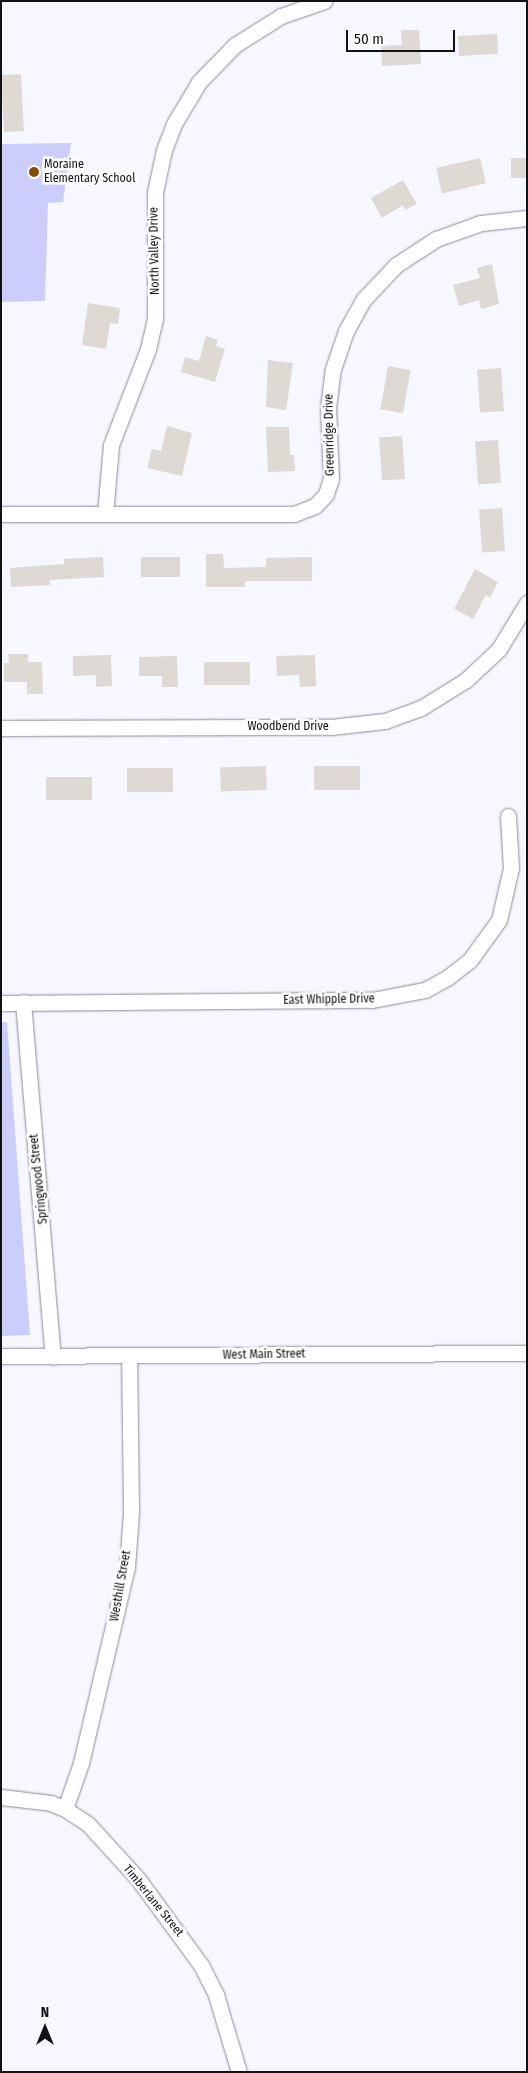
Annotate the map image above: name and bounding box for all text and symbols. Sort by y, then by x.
scale bar [348,20,457,52]
text: 50 m [354,30,384,48]
place label: Moraine Elementary School [44,158,135,186]
marker: Moraine Elementary School [28,166,40,178]
street label: North Valley Drive [147,207,163,295]
street label: Greenridge Drive [322,394,338,476]
street label: Woodbend Drive [247,720,329,734]
street label: East Whipple Drive [283,992,375,1008]
street label: Springwood Street [27,1133,51,1225]
street label: West Main Street [223,1347,305,1363]
street label: Westhill Street [108,1549,134,1623]
street label: Timberlane Street [120,1862,186,1940]
north arrow [20,2003,70,2053]
text: N [41,2004,49,2021]

